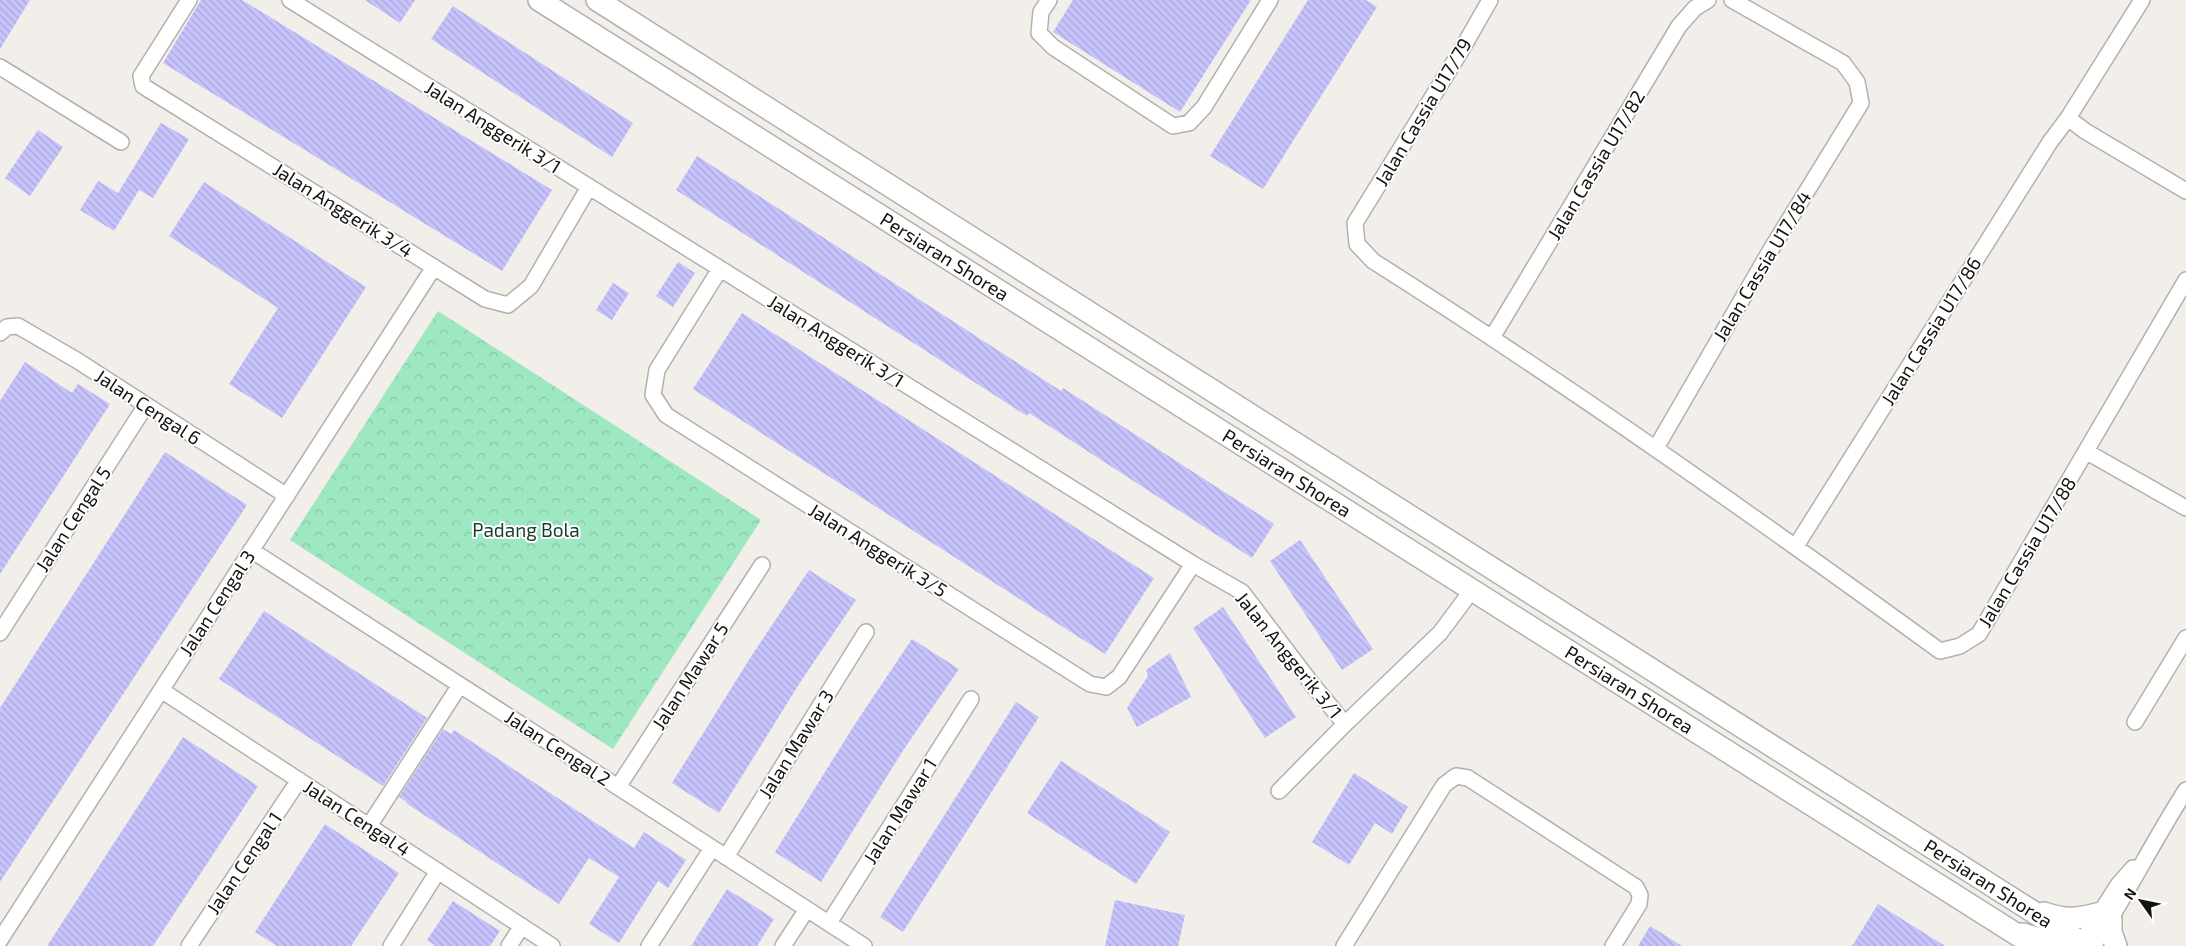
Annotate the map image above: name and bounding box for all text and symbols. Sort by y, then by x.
street label: Jalan Cassia U17/79 [1369,34,1476,190]
street label: Jalan Anggerik 3/1 [421,76,565,178]
street label: Jalan Cassia U17/82 [1542,86,1649,244]
street label: Jalan Anggerik 3/4 [269,157,417,262]
street label: Jalan Cassia U17/84 [1708,186,1816,345]
street label: Persiaran Shorea [876,207,1013,305]
street label: Jalan Cassia U17/86 [1876,252,1985,409]
street label: Jalan Anggerik 3/1 [764,290,908,392]
street label: Jalan Cengal 6 [91,364,205,449]
street label: Persiaran Shorea [1219,423,1356,522]
street label: Jalan Cengal 5 [30,462,115,576]
street label: Jalan Cassia U17/88 [1973,473,2080,631]
street label: Jalan Anggerik 3/5 [805,498,952,601]
park label: Padang Bola [472,518,580,541]
street label: Jalan Cengal 3 [174,546,259,660]
street label: Jalan Anggerik 3/1 [1231,587,1347,723]
street label: Jalan Mawar 5 [646,618,733,734]
street label: Persiaran Shorea [1561,640,1698,738]
street label: Jalan Mawar 3 [753,685,838,802]
street label: Jalan Cengal 2 [501,705,615,790]
street label: Jalan Mawar 1 [858,754,941,868]
street label: Jalan Cengal 4 [300,775,415,861]
street label: Jalan Cengal 1 [201,807,286,918]
street label: Persiaran Shorea [1920,834,2057,932]
north arrow [2116,876,2166,926]
text: N [2120,885,2140,903]

